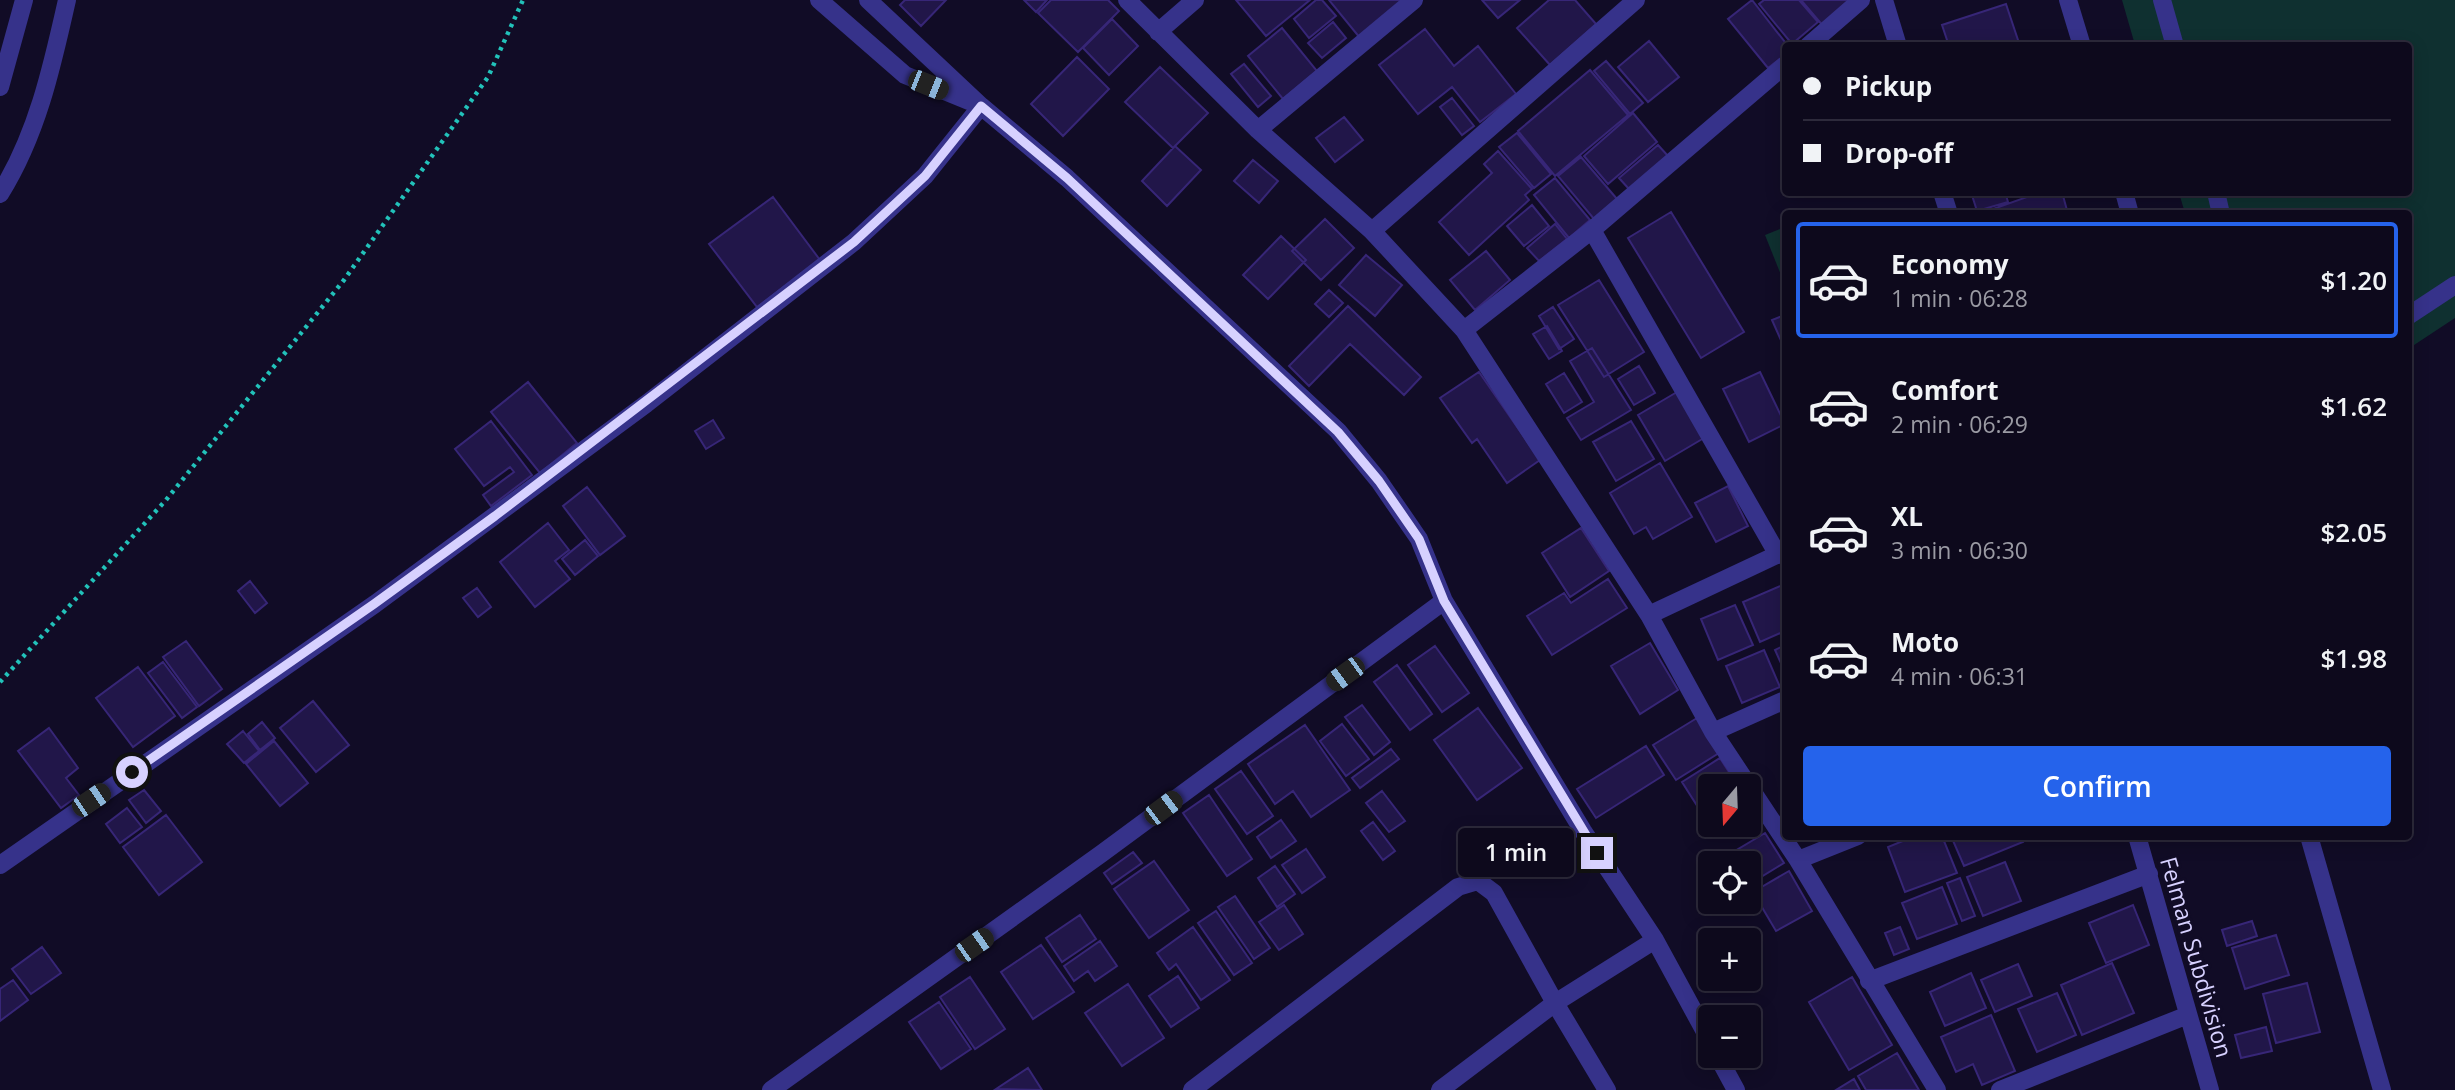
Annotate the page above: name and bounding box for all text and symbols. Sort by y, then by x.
car [905,67,952,103]
text: Pickup [1845,68,1932,104]
text: Drop-off [1845,135,1953,171]
text: Economy [1891,246,2009,282]
icon: car [1807,249,1870,312]
text: $1.20 [2320,262,2387,298]
text: 1 min · 06:28 [1891,282,2028,314]
text: Comfort [1891,372,1998,408]
icon: car [1807,375,1870,438]
text: $1.62 [2320,388,2387,424]
text: 2 min · 06:29 [1891,408,2028,440]
text: XL [1891,498,1923,534]
icon: car [1807,501,1870,564]
text: $2.05 [2320,514,2387,550]
text: 3 min · 06:30 [1891,534,2028,566]
text: Moto [1891,624,1959,660]
icon: car [1807,627,1870,690]
text: $1.98 [2320,640,2387,676]
car [1322,653,1369,695]
text: 4 min · 06:31 [1891,660,2028,692]
button: Confirm [1803,746,2391,826]
route start [116,756,148,788]
north arrow [1698,774,1760,836]
map controls [1698,774,1761,1068]
car [68,780,115,820]
car [1140,787,1187,829]
callout: 1 min [1457,828,1572,878]
text: 1 min [1485,836,1547,868]
route end [1581,837,1613,869]
button: locate [1698,851,1761,914]
street label: Felman Subdivision [2153,853,2241,1061]
car [951,924,998,966]
button: + [1698,928,1761,991]
button: − [1698,1005,1761,1068]

